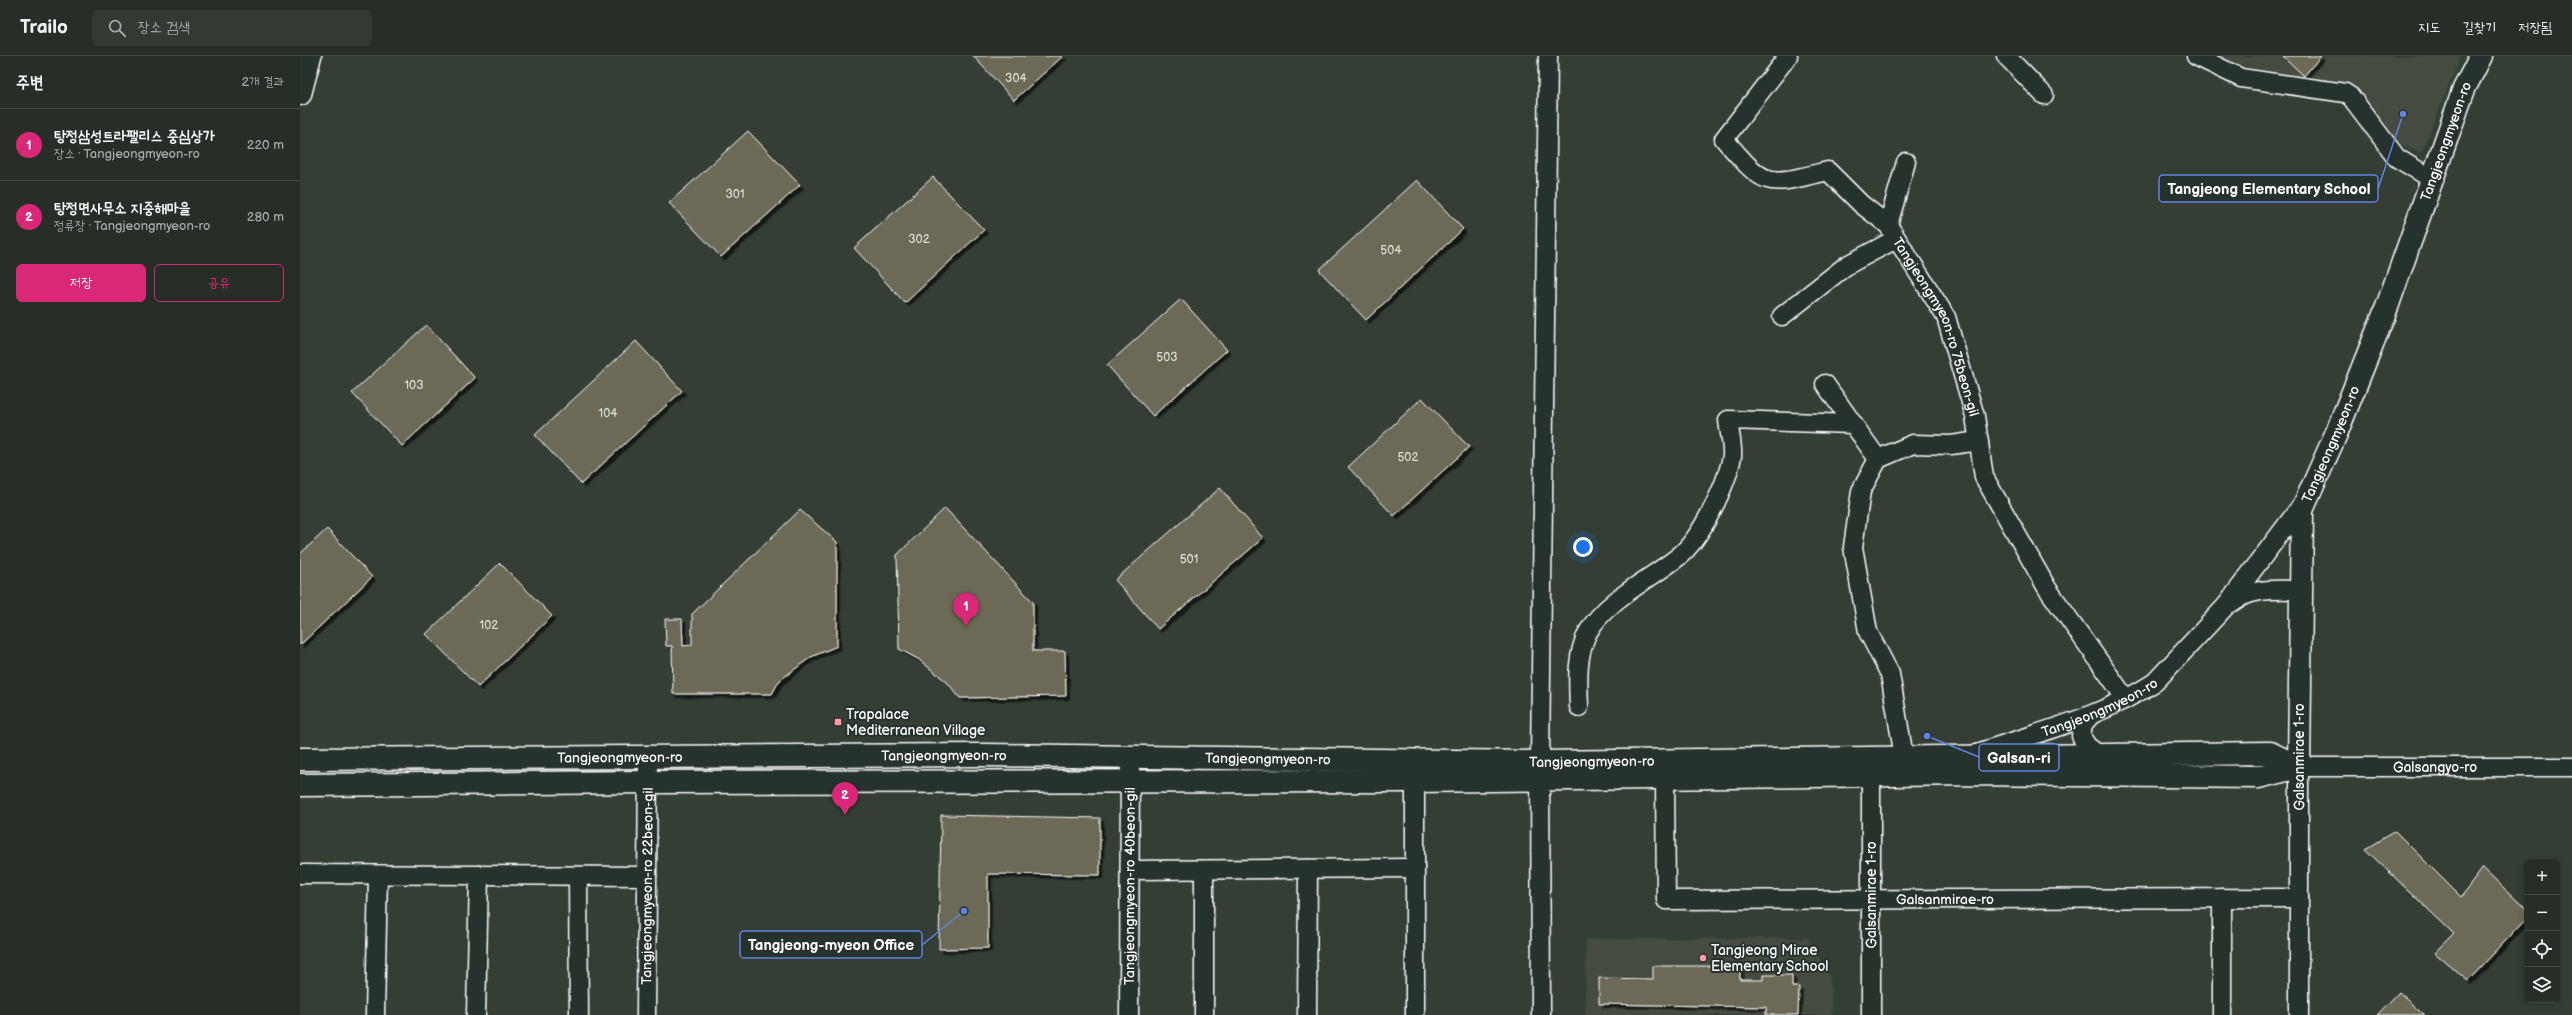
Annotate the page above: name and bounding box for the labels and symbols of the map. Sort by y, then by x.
house number: 304 [1005,71,1028,86]
street label: Tangjeongmyeon-ro [2417,78,2475,203]
callout: Tangjeong Elementary School [2159,175,2378,202]
text: Tangjeong Elementary School [2168,180,2370,199]
house number: 301 [725,187,745,202]
house number: 302 [908,232,930,247]
street label: Tangjeongmyeon-ro 75beon-gil [1889,234,1983,418]
house number: 504 [1380,243,1402,258]
house number: 503 [1156,350,1178,365]
house number: 103 [404,378,424,393]
street label: Tangjeongmyeon-ro [2298,383,2363,505]
house number: 104 [598,406,618,421]
house number: 502 [1397,450,1419,465]
your location [1573,537,1593,557]
house number: 501 [1180,552,1198,567]
pin: 1 [953,593,979,626]
house number: 102 [480,618,498,633]
street label: Tangjeongmyeon-ro [2039,674,2161,740]
street label: Galsanmirae 1-ro [2291,703,2308,811]
place label: Trapalace Mediterranean Village [846,706,985,739]
marker: Trapalace Mediterranean Village [833,717,843,727]
callout: Galsan-ri [1979,744,2059,771]
street label: Tangjeongmyeon-ro [881,746,1007,764]
street label: Tangjeongmyeon-ro [557,748,683,766]
street label: Tangjeongmyeon-ro [1205,749,1331,768]
text: Galsan-ri [1987,749,2051,768]
street label: Tangjeongmyeon-ro [1529,752,1655,771]
street label: Galsangyo-ro [2393,759,2477,776]
pin: 2 [832,782,858,815]
street label: Tangjeongmyeon-ro 22beon-gil [638,787,656,985]
street label: Tangjeongmyeon-ro 40beon-gil [1121,787,1138,985]
street label: Galsanmirae 1-ro [1863,841,1880,949]
street label: Galsanmirae-ro [1896,890,1994,908]
callout: Tangjeong-myeon Office [740,931,922,958]
text: Tangjeong-myeon Office [748,936,914,955]
place label: Tangjeong Mirae Elementary School [1711,942,1829,975]
marker: Tangjeong Mirae Elementary School [1698,953,1708,963]

